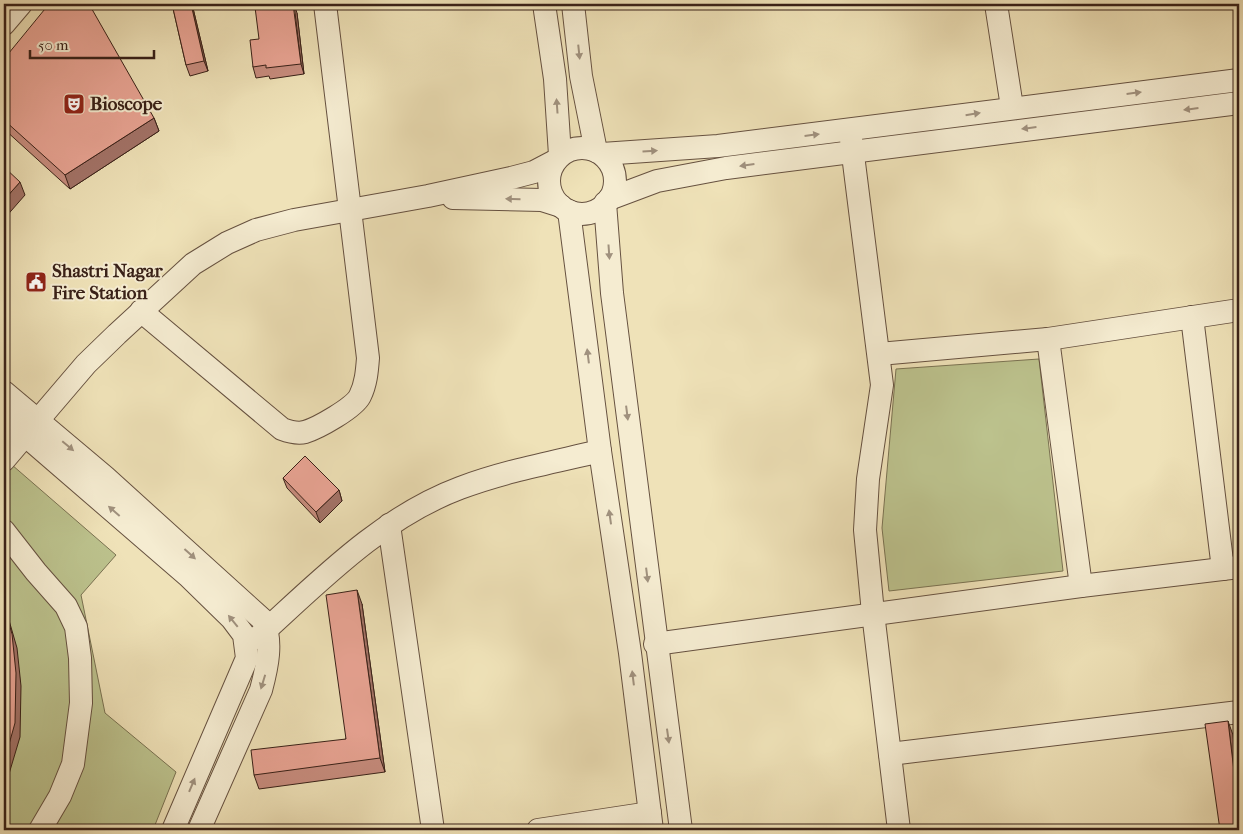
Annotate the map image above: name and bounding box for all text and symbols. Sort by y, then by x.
scale bar [30,28,154,60]
text: 50 m [38,36,69,54]
one-way arrow [575,45,583,61]
one-way arrow [1126,89,1142,97]
theatre icon: Bioscope [62,92,86,116]
place label: Bioscope [90,93,163,115]
one-way arrow [552,98,560,114]
one-way arrow [1183,105,1199,113]
one-way arrow [965,109,981,117]
one-way arrow [1021,124,1037,132]
one-way arrow [804,131,820,139]
one-way arrow [642,146,658,154]
one-way arrow [739,161,755,169]
one-way arrow [505,195,521,203]
one-way arrow [605,244,613,260]
place label: Shastri Nagar Fire Station [51,260,164,304]
public building icon: Shastri Nagar Fire Station [24,270,48,294]
one-way arrow [584,347,592,363]
one-way arrow [623,406,631,422]
one-way arrow [62,440,75,451]
one-way arrow [107,505,120,516]
one-way arrow [605,508,613,524]
one-way arrow [183,548,196,559]
one-way arrow [643,567,651,583]
one-way arrow [227,614,238,627]
one-way arrow [629,669,637,685]
one-way arrow [259,675,267,690]
one-way arrow [664,728,672,744]
one-way arrow [189,778,197,792]

